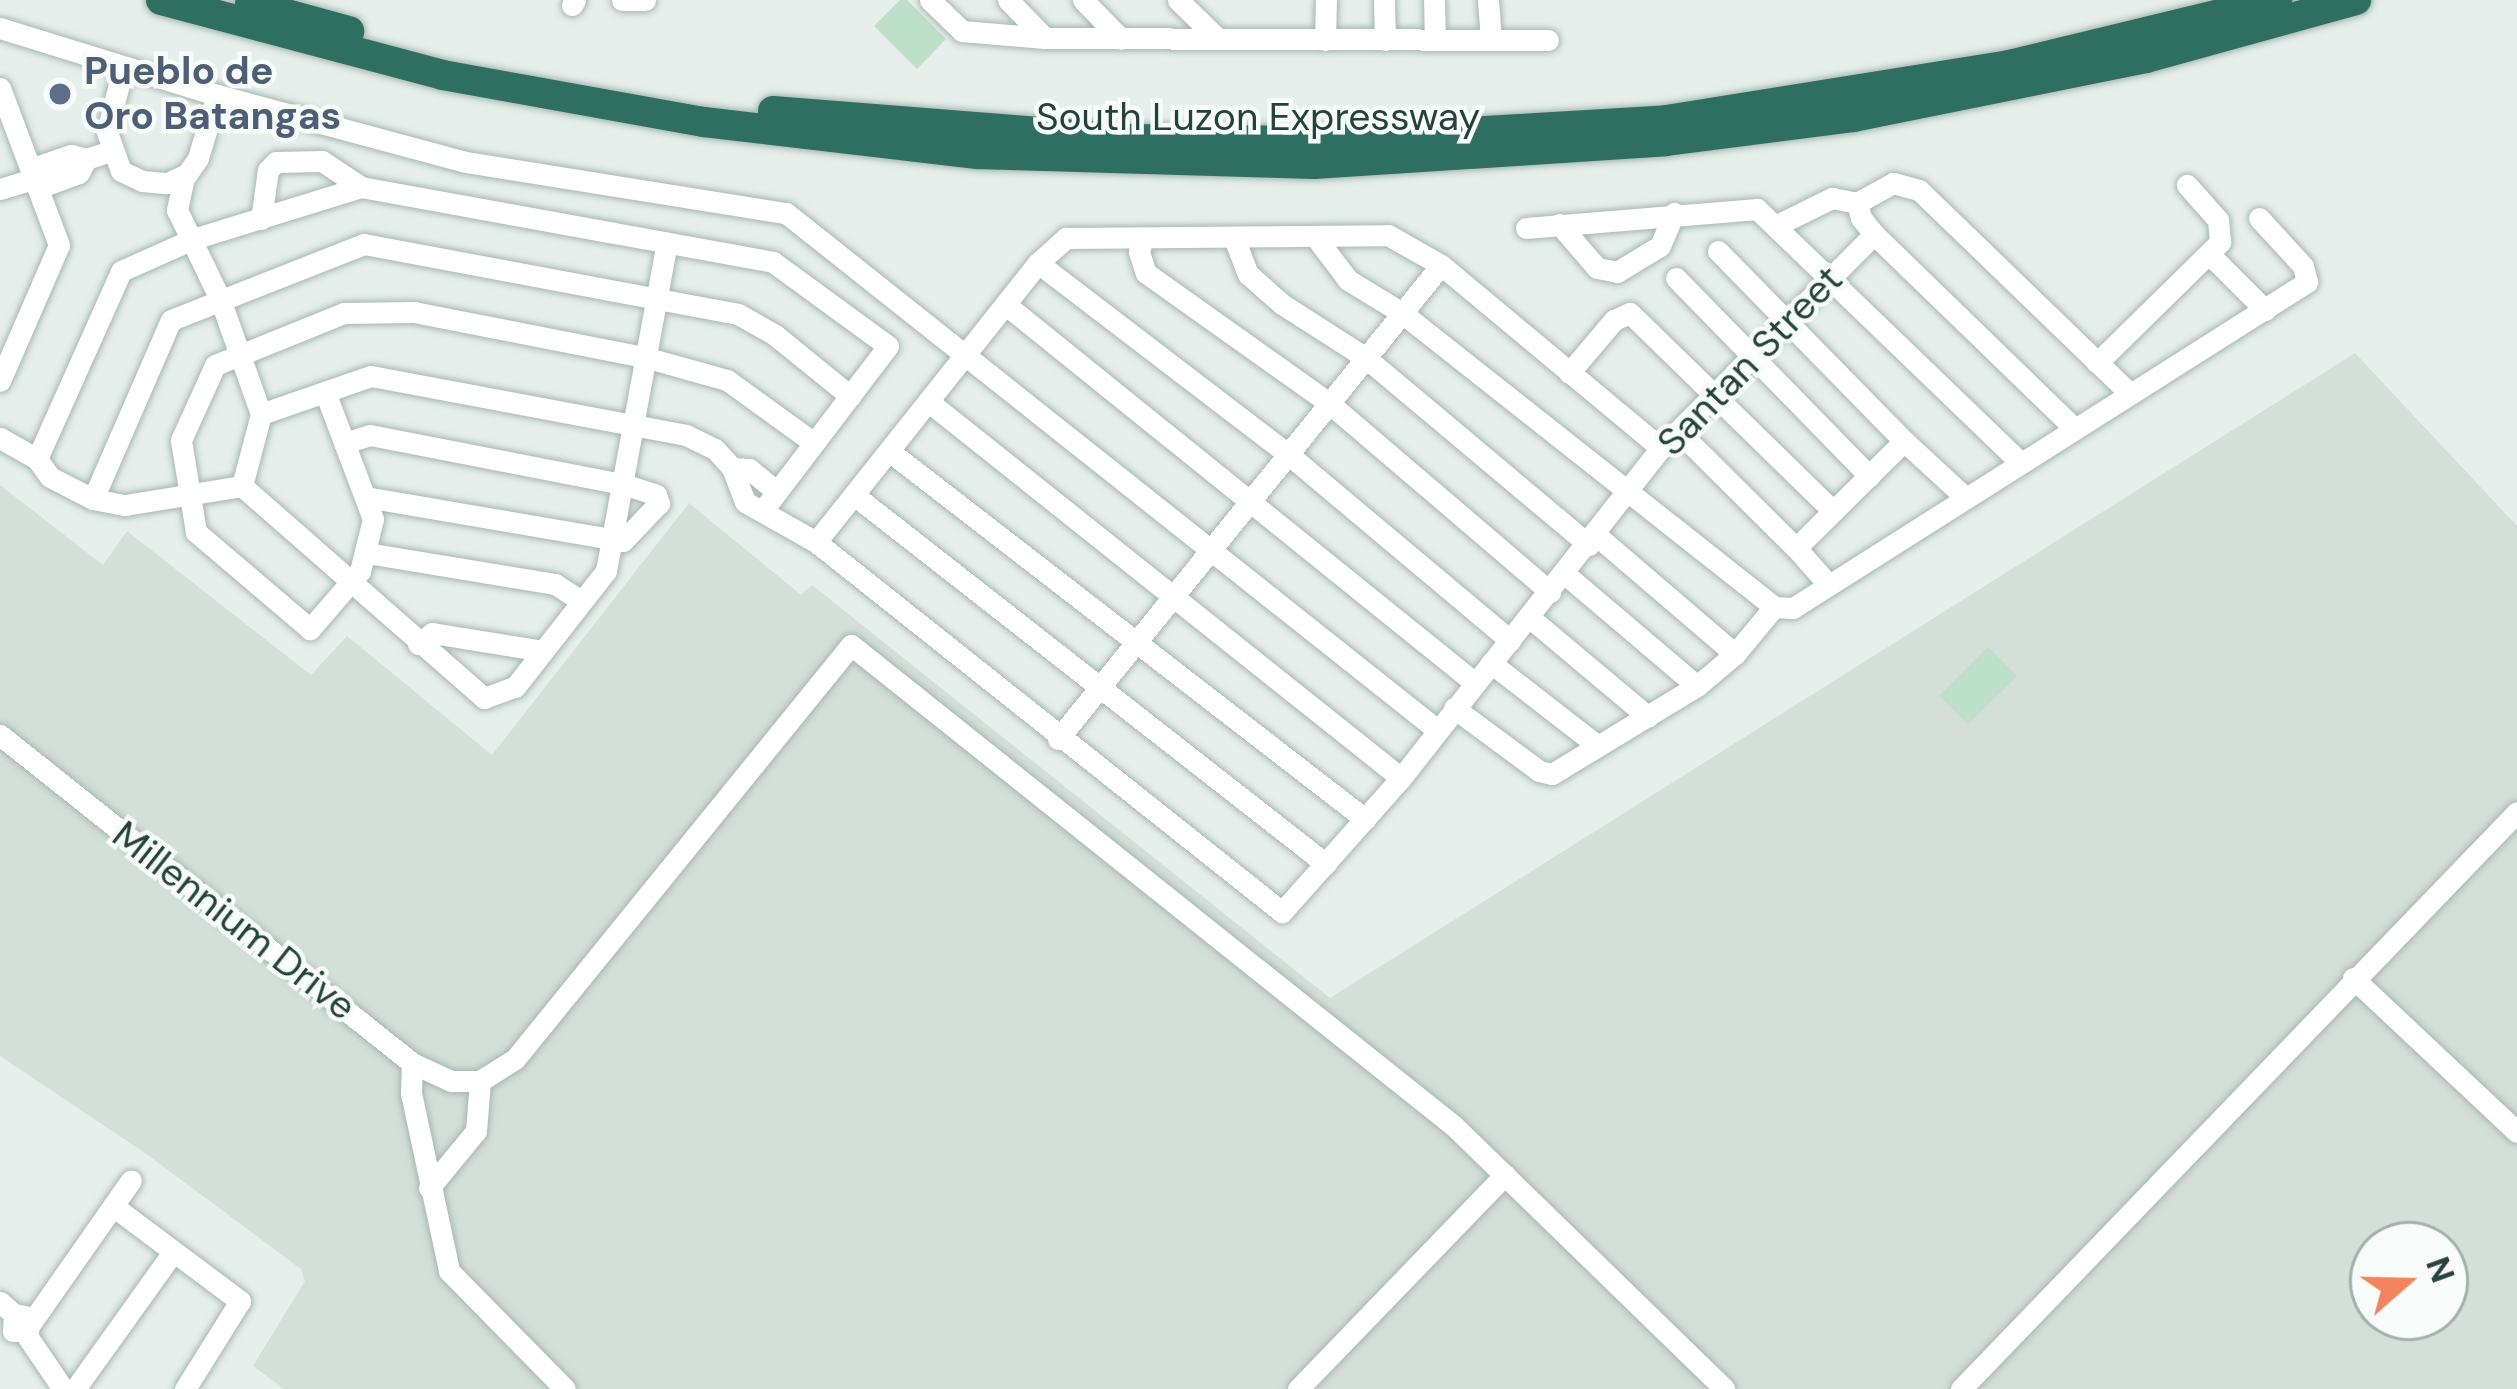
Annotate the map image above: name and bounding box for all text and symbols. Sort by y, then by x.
place label: Pueblo de Oro Batangas [84,49,341,140]
marker: Pueblo de Oro Batangas [47,81,73,107]
street label: South Luzon Expressway [1036,94,1480,140]
street label: Santan Street [1648,256,1852,466]
street label: Millennium Drive [103,812,365,1030]
north arrow [2349,1221,2469,1341]
text: N [2416,1251,2465,1288]

